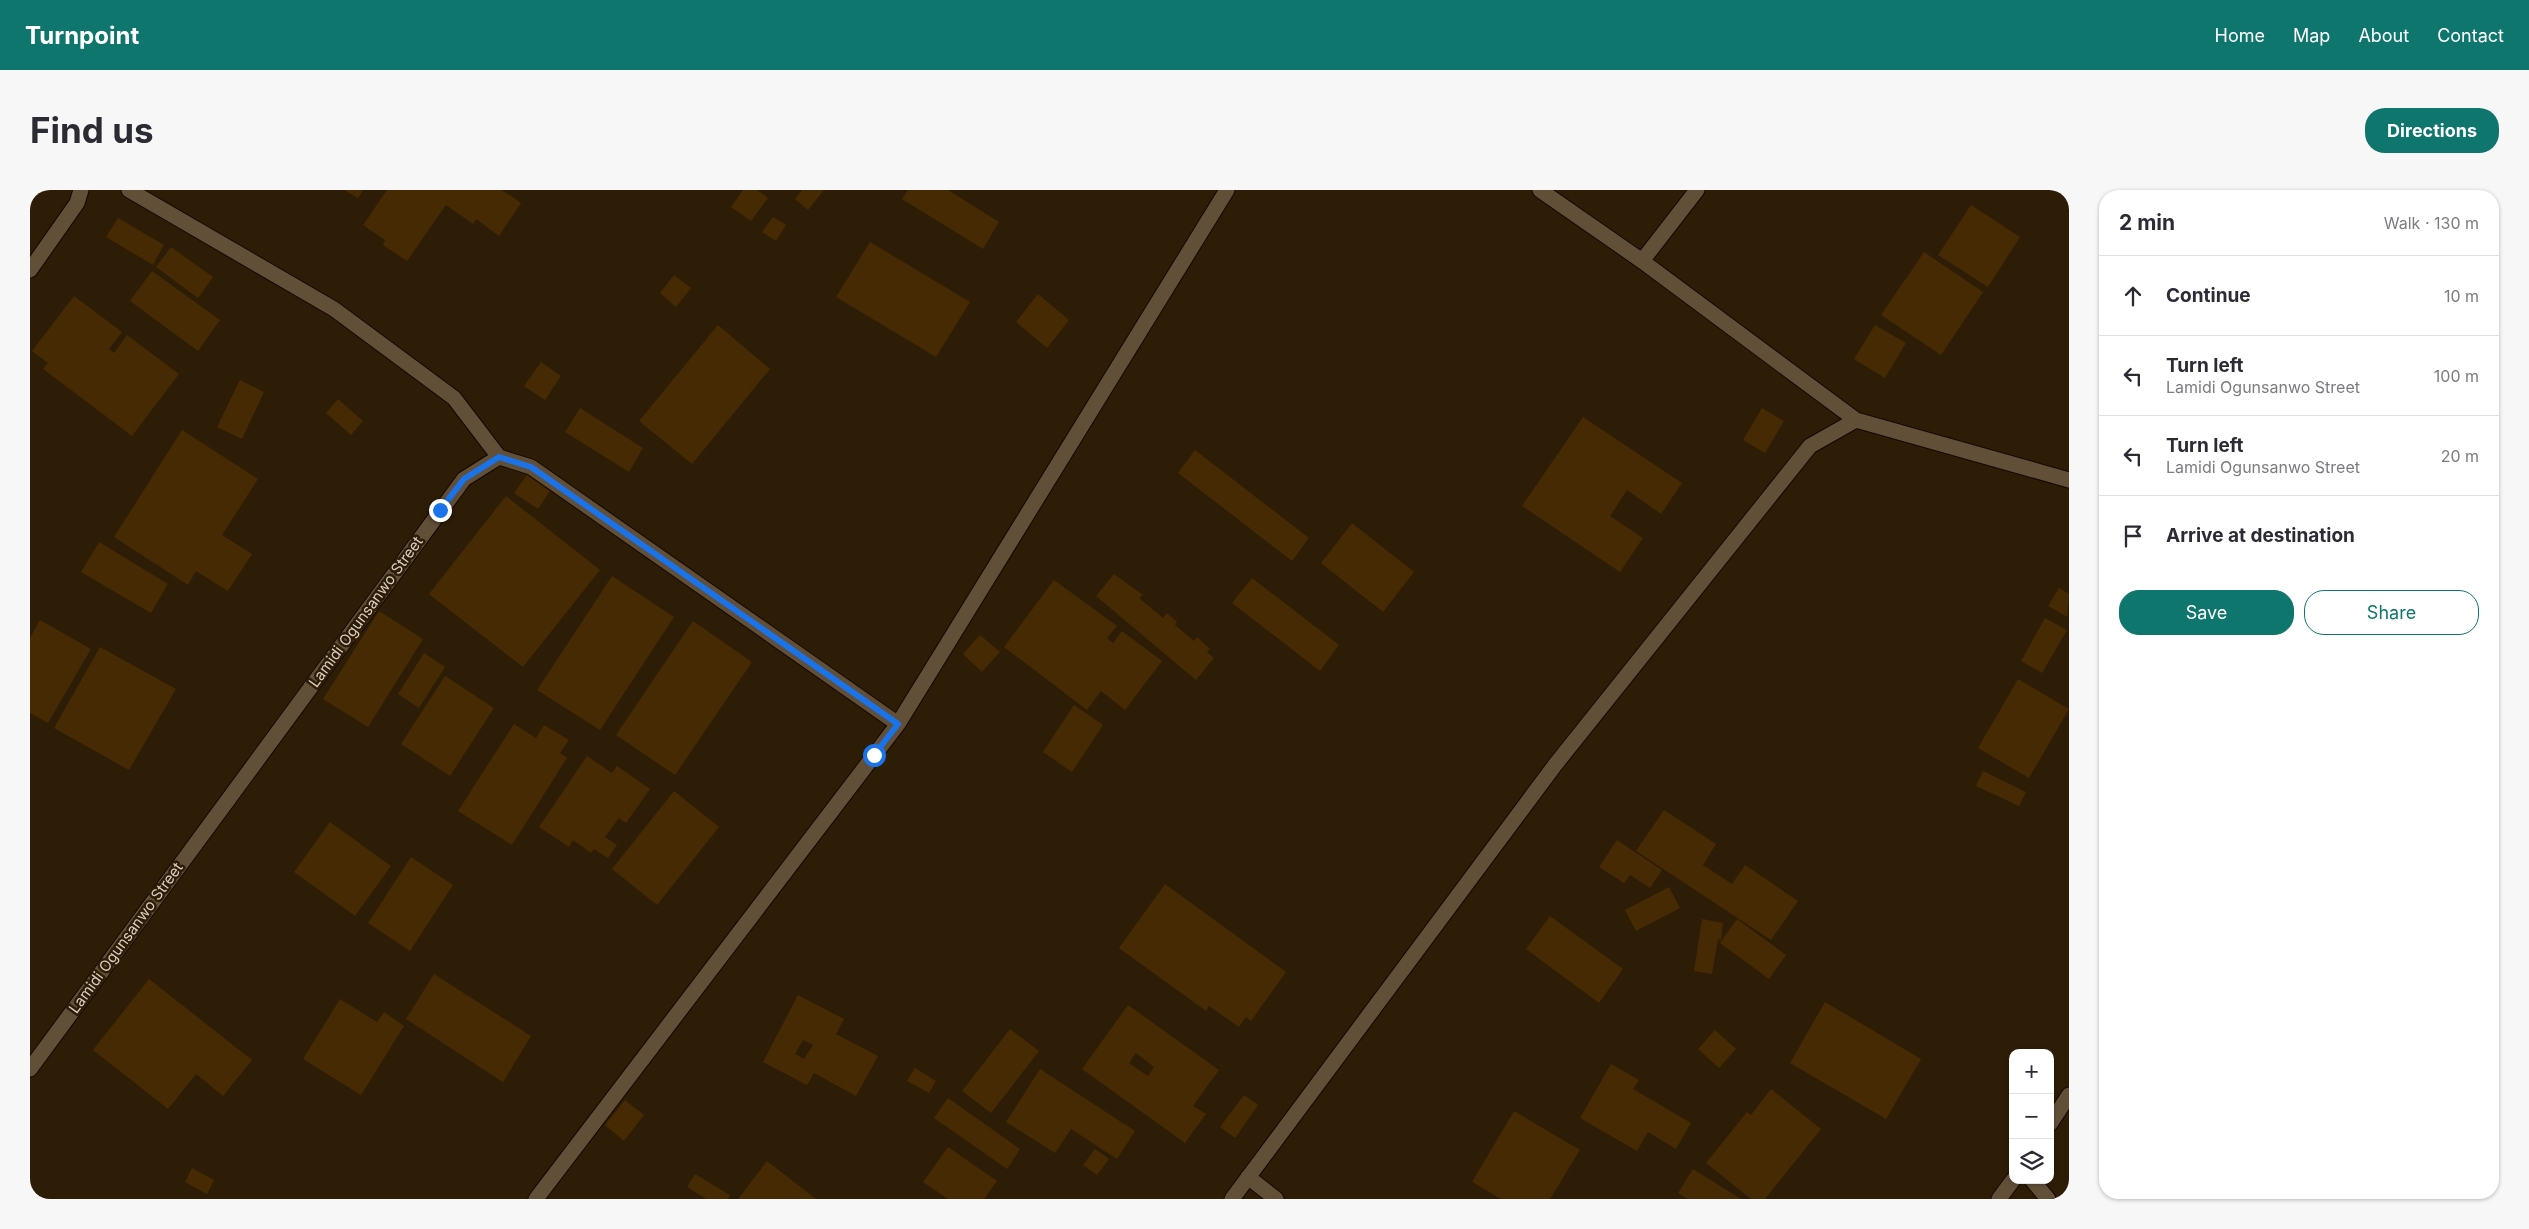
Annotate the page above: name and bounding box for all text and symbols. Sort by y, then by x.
text: Turnpoint [25,21,139,50]
text: Home [2215,25,2265,46]
text: Map [2293,25,2330,46]
text: About [2358,25,2409,46]
text: Contact [2437,25,2504,46]
button: Directions [2365,108,2499,153]
text: Find us [30,109,154,151]
text: 2 min [2119,210,2175,235]
text: Walk · 130 m [2384,213,2479,233]
icon: ahead [2119,282,2147,310]
text: Continue [2166,284,2251,307]
text: 10 m [2444,286,2479,306]
text: Turn left [2166,354,2244,377]
icon: left [2119,362,2147,390]
text: 100 m [2434,366,2479,386]
text: Lamidi Ogunsanwo Street [2166,377,2360,397]
text: Turn left [2166,434,2244,457]
icon: left [2119,442,2147,470]
text: 20 m [2441,446,2479,466]
text: Lamidi Ogunsanwo Street [2166,457,2360,477]
route end [429,499,452,522]
icon: arrive [2119,522,2147,550]
text: Arrive at destination [2166,524,2355,547]
street label: Lamidi Ogunsanwo Street [304,532,427,691]
button: Save [2119,590,2294,635]
button: Share [2304,590,2479,635]
route start [863,744,886,767]
street label: Lamidi Ogunsanwo Street [64,858,187,1017]
map controls [2009,1049,2054,1184]
button: + [2009,1049,2054,1094]
button: − [2009,1094,2054,1139]
button: layers [2009,1139,2054,1184]

